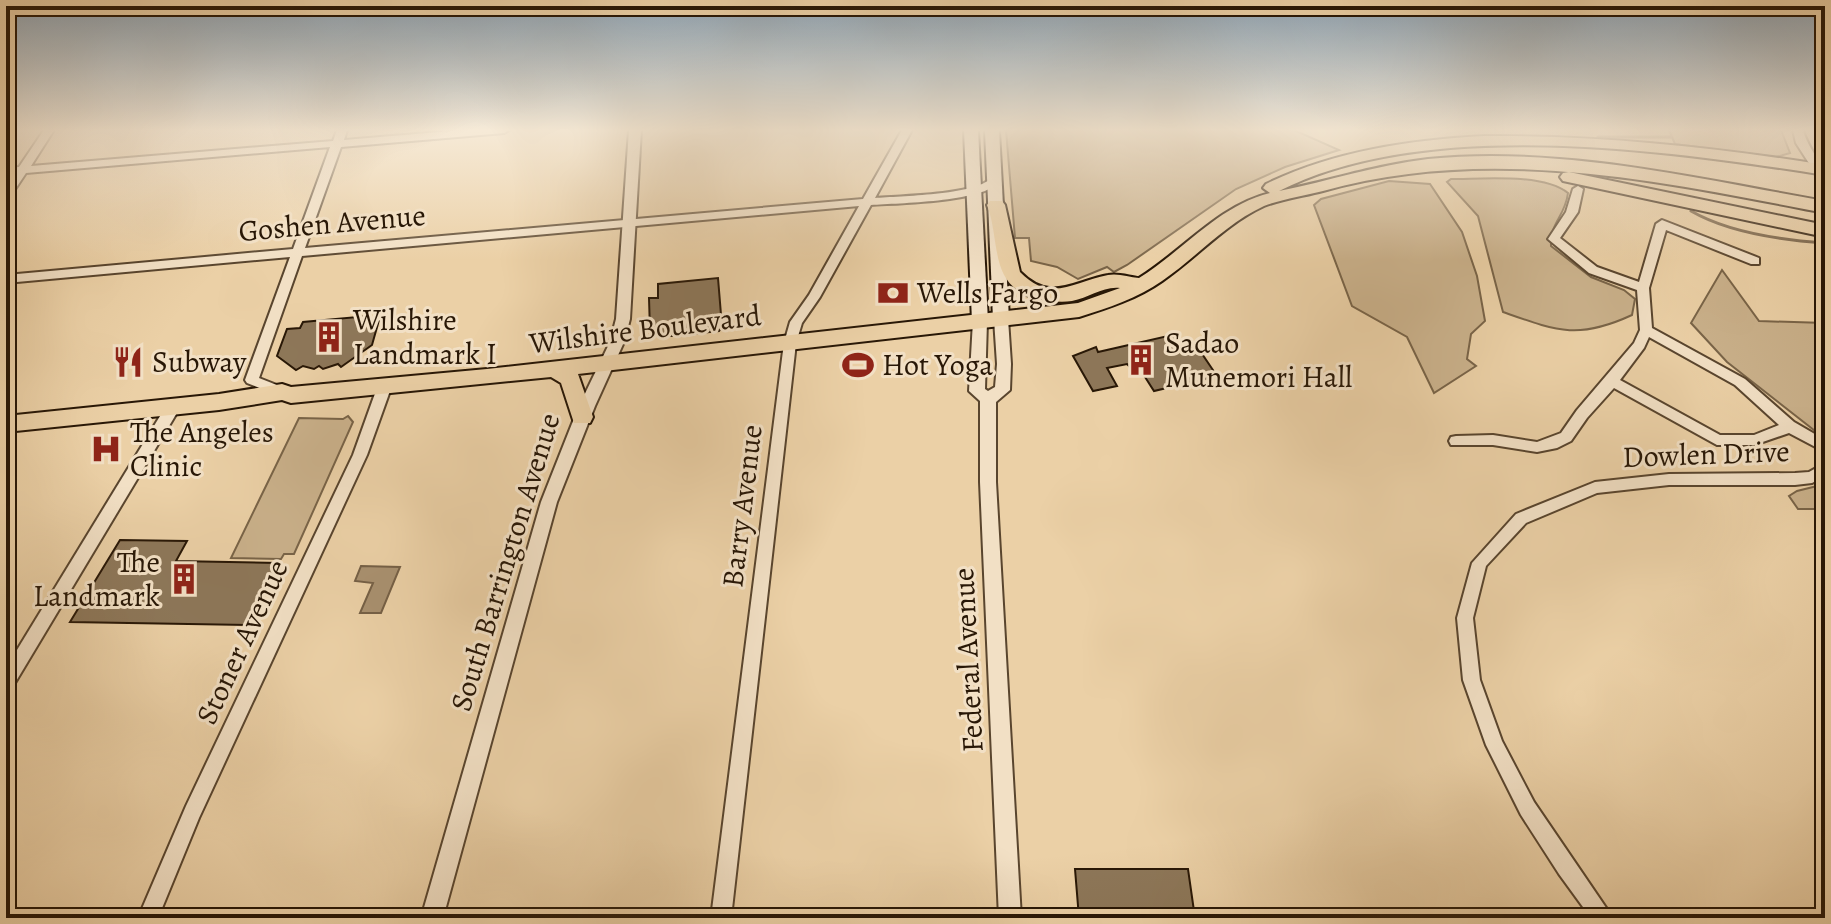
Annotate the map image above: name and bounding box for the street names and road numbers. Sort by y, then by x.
street label: Goshen Avenue [237,195,427,251]
street label: Wilshire Boulevard [526,295,764,363]
street label: South Barrington Avenue [441,408,569,716]
street label: Barry Avenue [712,422,772,590]
street label: Dowlen Drive [1622,431,1790,477]
street label: Stoner Avenue [186,553,298,731]
street label: Federal Avenue [943,567,993,753]

